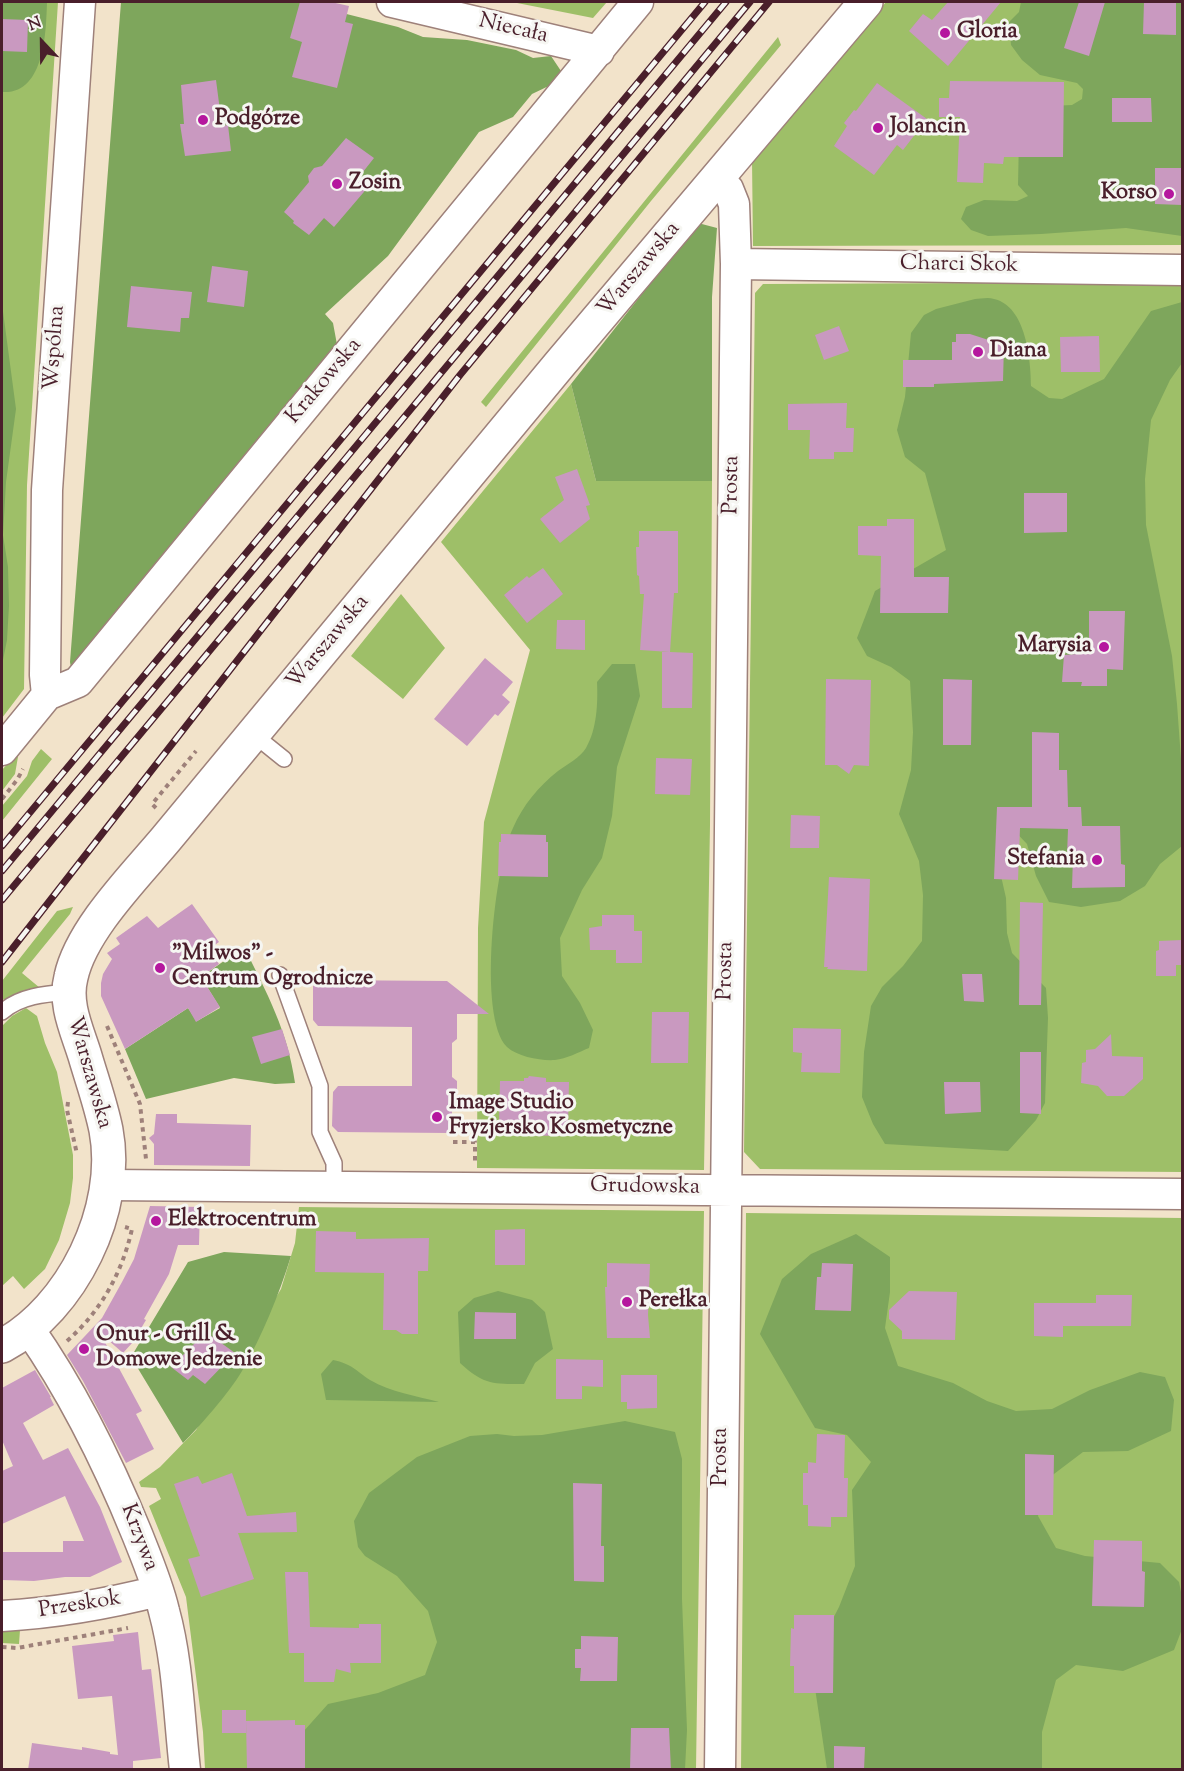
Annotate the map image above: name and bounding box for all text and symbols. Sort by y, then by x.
street label: Niecała [476,9,550,51]
north arrow [12,12,72,72]
text: N [25,12,45,38]
place label: Gloria [957,20,1018,46]
marker: Gloria [938,26,952,40]
place label: Podgórze [215,107,300,133]
marker: Podgórze [196,113,210,127]
place label: Jolancin [890,115,967,141]
marker: Jolancin [871,121,885,135]
place label: Zosin [349,171,401,197]
marker: Zosin [330,177,344,191]
place label: Korso [1101,181,1157,207]
marker: Korso [1162,187,1176,201]
street label: Warszawska [593,217,687,323]
street label: Charci Skok [900,252,1018,280]
street label: Wspólna [40,305,72,391]
street label: Krakowska [281,334,369,430]
place label: Diana [990,339,1047,365]
marker: Diana [971,345,985,359]
street label: Prosta [719,455,747,515]
street label: Warszawska [282,590,376,696]
place label: Marysia [1018,634,1092,660]
marker: Marysia [1097,640,1111,654]
place label: Stefania [1007,847,1085,873]
marker: Stefania [1090,853,1104,867]
street label: Prosta [713,941,741,1001]
place label: "Milwos" - Centrum Ogrodnicze [172,942,373,993]
marker: "Milwos" - Centrum Ogrodnicze [153,961,167,975]
street label: Warszawska [59,1014,117,1132]
place label: Image Studio Fryzjersko Kosmetyczne [449,1091,673,1142]
marker: Image Studio Fryzjersko Kosmetyczne [430,1110,444,1124]
street label: Grudowska [590,1174,700,1202]
place label: Elektrocentrum [168,1208,317,1234]
marker: Elektrocentrum [149,1214,163,1228]
place label: Perełka [639,1289,708,1315]
marker: Perełka [620,1295,634,1309]
place label: Onur - Grill & Domowe Jedzenie [96,1323,263,1374]
marker: Onur - Grill & Domowe Jedzenie [77,1342,91,1356]
street label: Prosta [709,1428,735,1486]
street label: Krzywa [113,1501,163,1575]
street label: Przeskok [37,1586,123,1626]

